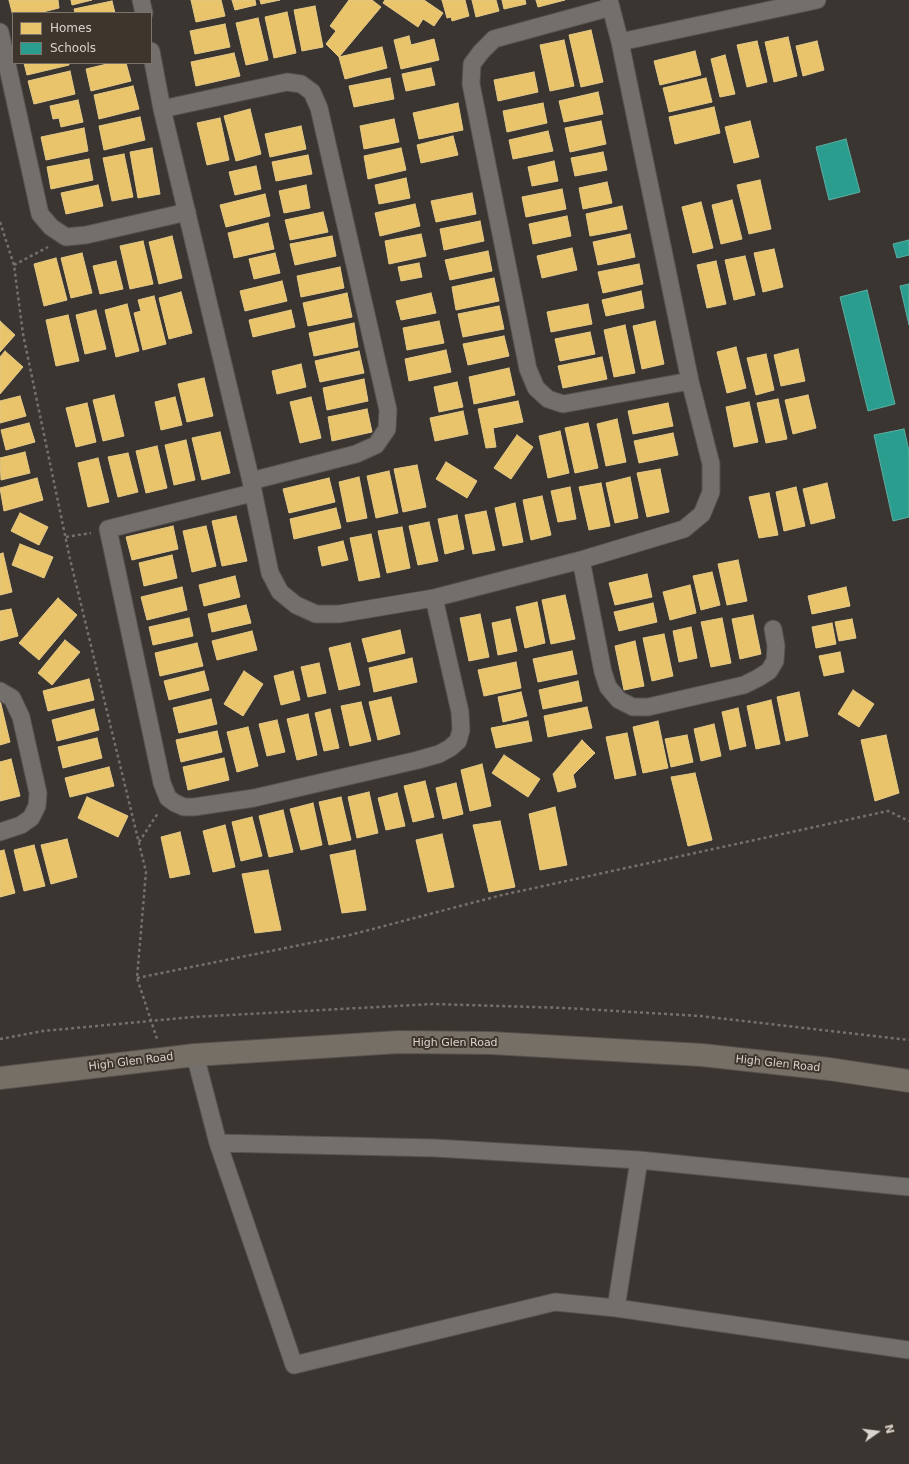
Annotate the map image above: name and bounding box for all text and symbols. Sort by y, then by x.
legend [12,12,152,64]
text: Homes [50,21,92,35]
text: Schools [50,41,96,55]
street label: High Glen Road [412,1036,498,1050]
street label: High Glen Road [88,1050,174,1074]
street label: High Glen Road [735,1053,821,1075]
north arrow [857,1412,897,1452]
text: N [882,1423,897,1435]

